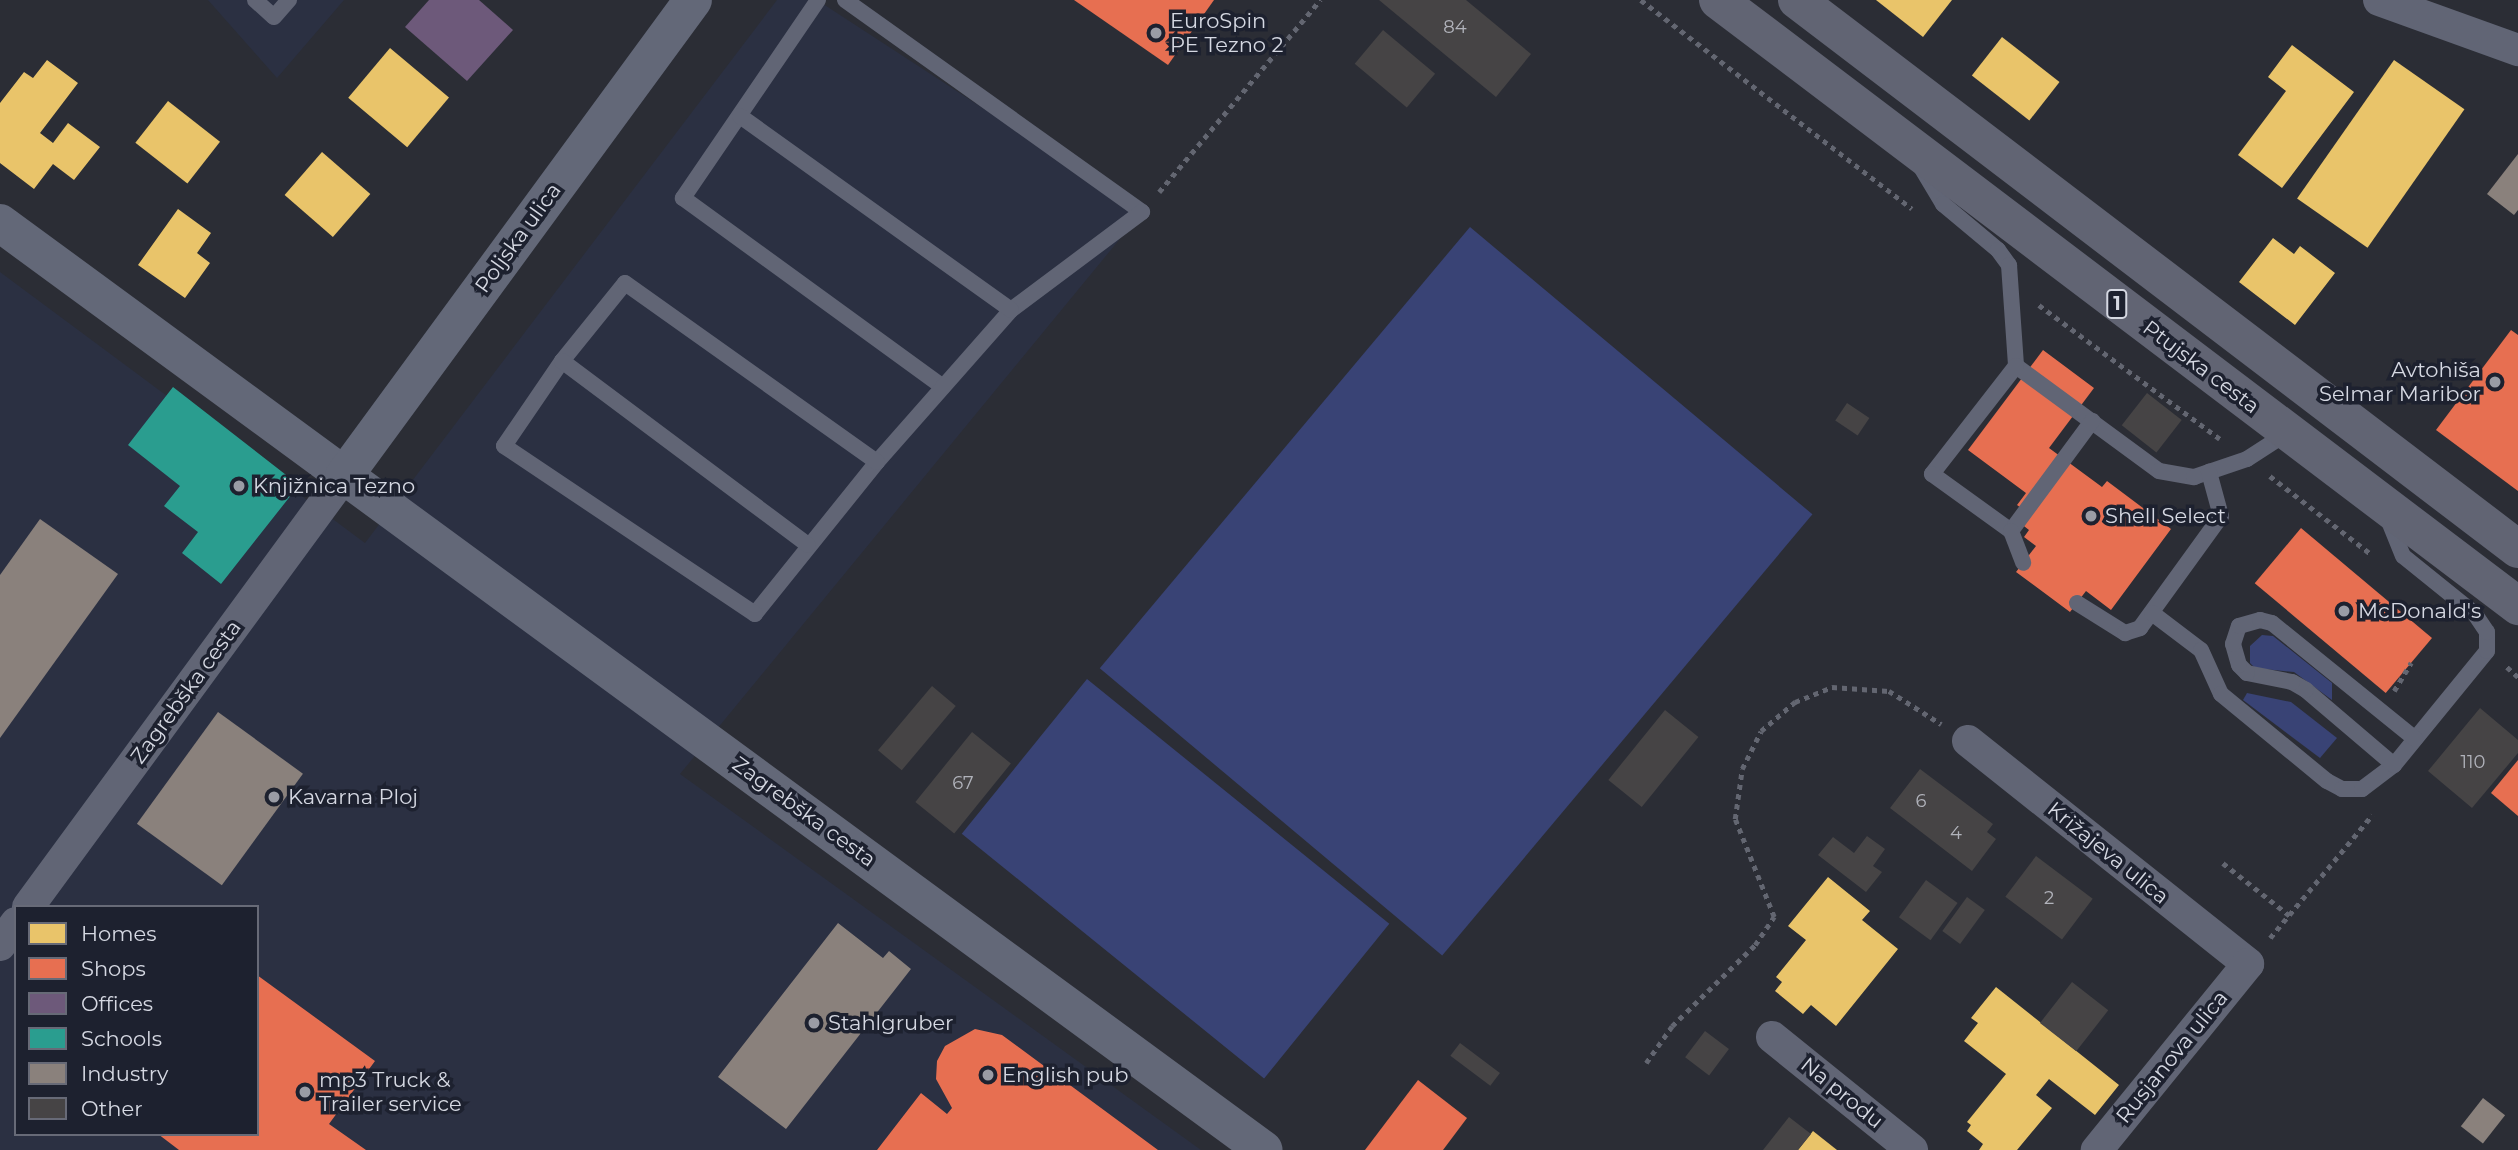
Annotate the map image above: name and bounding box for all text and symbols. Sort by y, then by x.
place label: EuroSpin PE Tezno 2 [1170,8,1283,58]
house number: 84 [1443,16,1467,38]
marker: EuroSpin PE Tezno 2 [1148,25,1164,41]
street label: Poljska ulica [470,178,566,298]
road number: 1 [2105,288,2129,320]
street label: Ptujska cesta [2138,315,2264,419]
place label: Avtohiša Selmar Maribor [2319,357,2481,407]
marker: Avtohiša Selmar Maribor [2487,374,2503,390]
place label: Knjižnica Tezno [253,473,415,499]
marker: Knjižnica Tezno [231,478,247,494]
place label: Shell Select [2105,503,2226,529]
marker: Shell Select [2083,508,2099,524]
place label: McDonald's [2358,598,2481,624]
marker: McDonald's [2336,603,2352,619]
street label: Zagrebška cesta [126,615,246,769]
house number: 110 [2461,751,2485,773]
street label: Zagrebška cesta [727,752,881,872]
house number: 67 [952,772,974,794]
place label: Kavarna Ploj [288,784,418,810]
marker: Kavarna Ploj [266,789,282,805]
house number: 6 [1916,790,1926,812]
street label: Križajeva ulica [2042,796,2174,910]
house number: 4 [1950,822,1962,844]
house number: 2 [2044,887,2054,909]
legend [14,905,259,1136]
text: Homes [81,921,156,946]
text: Shops [81,956,146,981]
street label: Rusjanova ulica [2111,986,2233,1128]
text: Offices [81,991,153,1016]
place label: Stahlgruber [828,1010,954,1036]
marker: Stahlgruber [806,1015,822,1031]
text: Schools [81,1026,162,1051]
street label: Na produ [1796,1052,1888,1134]
text: Industry [81,1061,168,1086]
place label: English pub [1002,1062,1128,1088]
place label: mp3 Truck & Trailer service [319,1067,462,1117]
marker: English pub [980,1067,996,1083]
marker: mp3 Truck & Trailer service [297,1084,313,1100]
text: Other [81,1096,143,1121]

